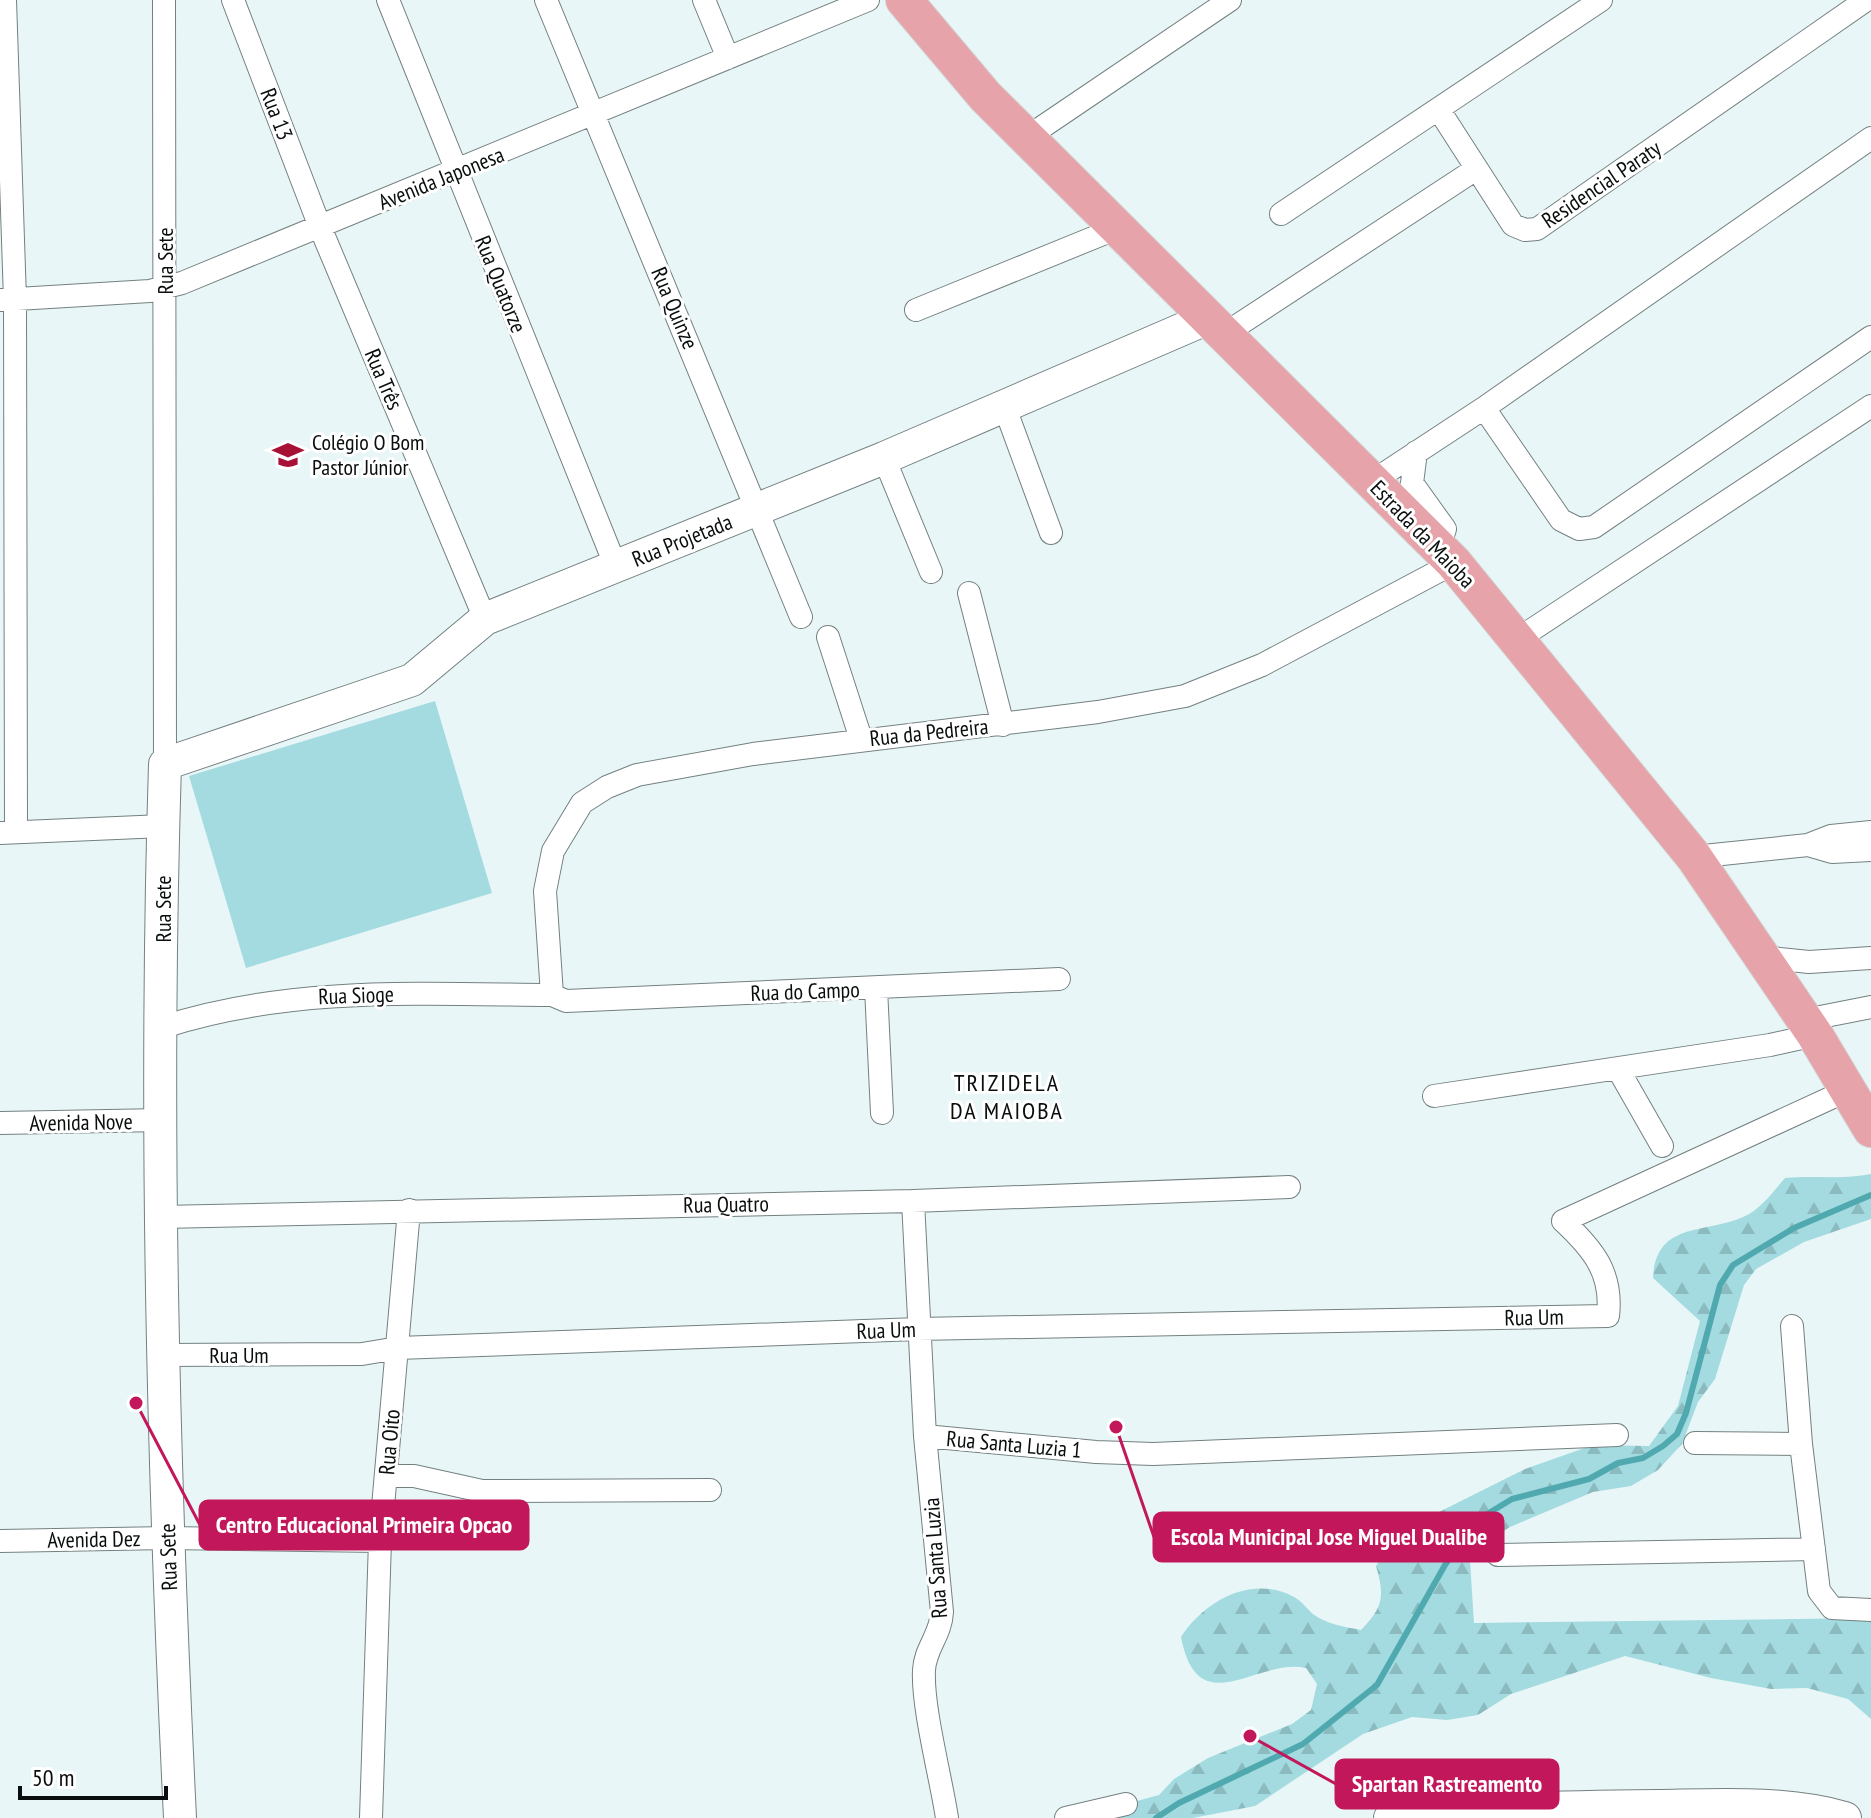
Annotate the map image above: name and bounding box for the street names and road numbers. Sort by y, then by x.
street label: Rua 13 [254,84,300,144]
street label: Residencial Paraty [1536,134,1666,234]
street label: Avenida Japonesa [374,140,508,216]
street label: Rua Sete [151,227,179,295]
street label: Rua Quatorze [469,231,533,337]
street label: Rua Quinze [645,263,705,353]
street label: Rua Três [359,344,409,414]
street label: Estrada da Maioba [1365,474,1481,594]
street label: Rua Projetada [628,507,736,573]
street label: Rua da Pedreira [868,712,990,752]
street label: Rua Sete [149,875,177,943]
street label: Rua do Campo [750,975,860,1007]
street label: Rua Sioge [318,980,394,1010]
street label: Avenida Nove [29,1107,133,1137]
street label: Rua Quatro [683,1189,769,1219]
street label: Rua Um [1504,1302,1564,1332]
street label: Rua Um [856,1315,916,1345]
street label: Rua Um [209,1341,269,1369]
street label: Rua Oito [372,1408,406,1476]
street label: Rua Santa Luzia 1 [945,1424,1083,1464]
street label: Rua Santa Luzia [917,1497,953,1619]
street label: Rua Sete [153,1523,183,1591]
street label: Avenida Dez [47,1524,141,1554]

